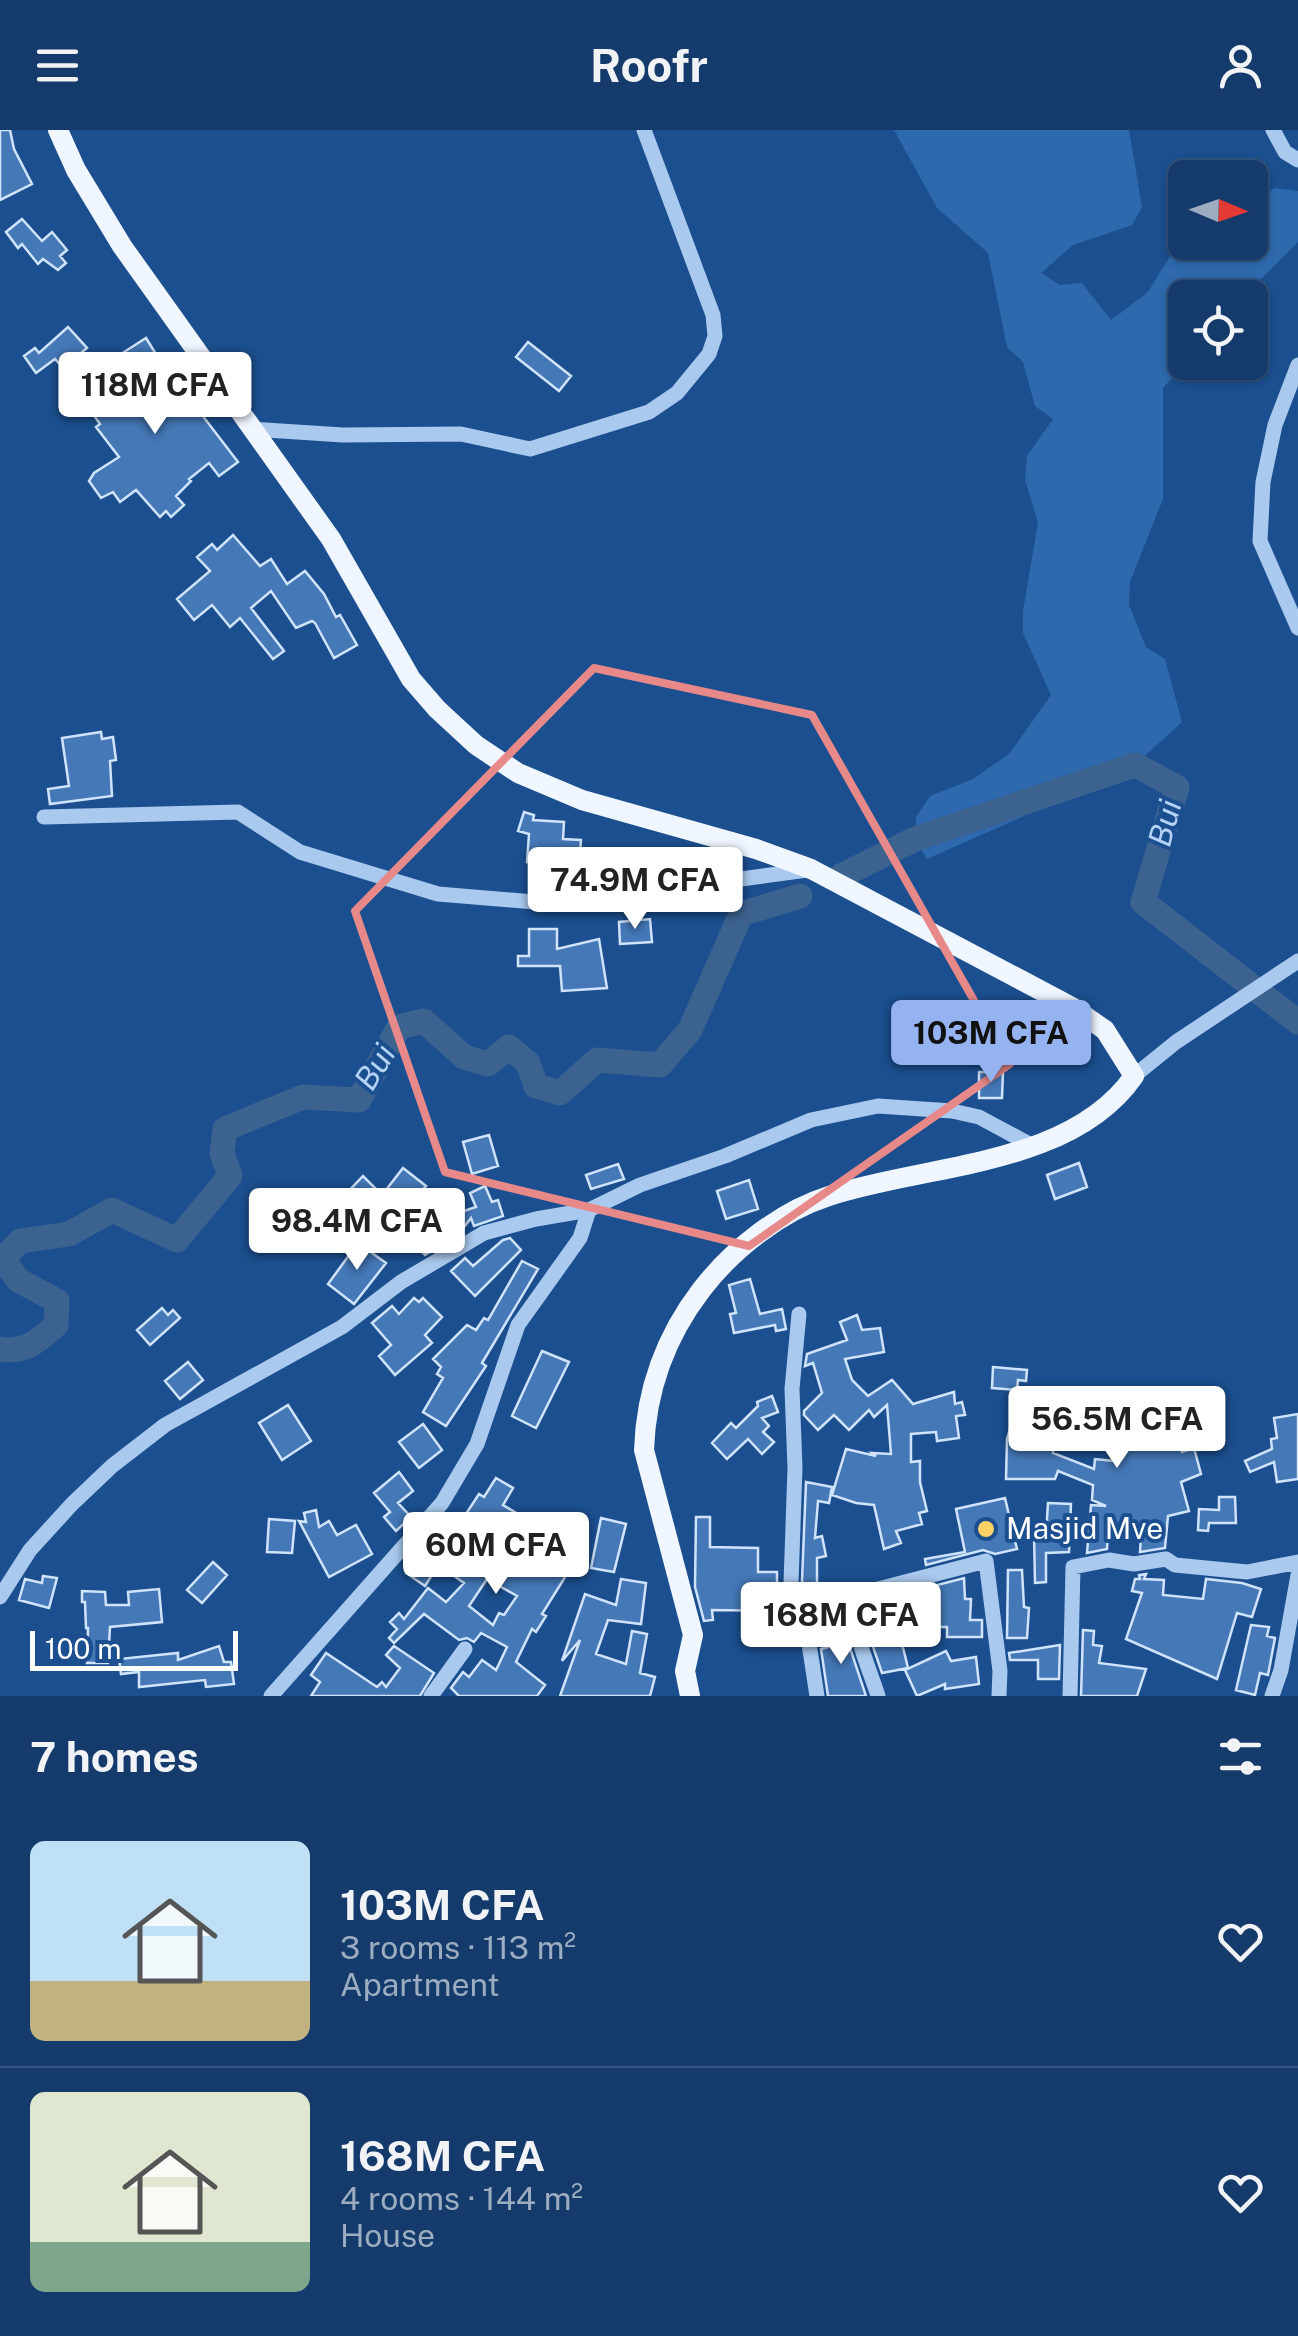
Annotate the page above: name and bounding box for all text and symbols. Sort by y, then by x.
icon: menu [30,38,85,93]
icon: person [1213,38,1268,93]
text: Roofr [590,39,708,92]
north arrow [1168,160,1268,260]
map controls [1168,160,1268,380]
button: locate [1168,280,1268,380]
pin: 118M CFA [52,352,258,437]
text: 118M CFA [80,366,230,403]
water label: Bui [1141,795,1188,850]
pin: 74.9M CFA [521,847,749,932]
text: 74.9M CFA [550,861,720,898]
pin: 103M CFA [888,1000,1094,1085]
text: 103M CFA [913,1014,1069,1051]
water label: Bui [347,1037,403,1096]
pin: 98.4M CFA [243,1188,471,1273]
text: 98.4M CFA [271,1202,443,1239]
pin: 56.5M CFA [1003,1386,1231,1471]
text: 56.5M CFA [1030,1400,1204,1437]
place label: Masjid Mve [1006,1510,1163,1546]
pin: 60M CFA [404,1512,588,1597]
marker: Masjid Mve [975,1518,997,1540]
text: 60M CFA [425,1526,567,1563]
pin: 168M CFA [738,1582,944,1667]
text: 168M CFA [763,1596,919,1633]
scale bar [30,1626,238,1670]
text: 100 m [45,1632,122,1665]
icon: filters [1213,1729,1268,1784]
text: 7 homes [30,1732,199,1781]
text: 103M CFA [340,1880,544,1929]
icon: home [110,1881,230,2001]
icon: heart [1213,1914,1268,1969]
text: 3 rooms · 113 m² [340,1929,576,1966]
text: Apartment [340,1966,500,2003]
text: 168M CFA [340,2131,545,2180]
icon: home [110,2132,230,2252]
icon: heart [1213,2165,1268,2220]
text: 4 rooms · 144 m² [340,2180,583,2217]
text: House [340,2217,435,2254]

